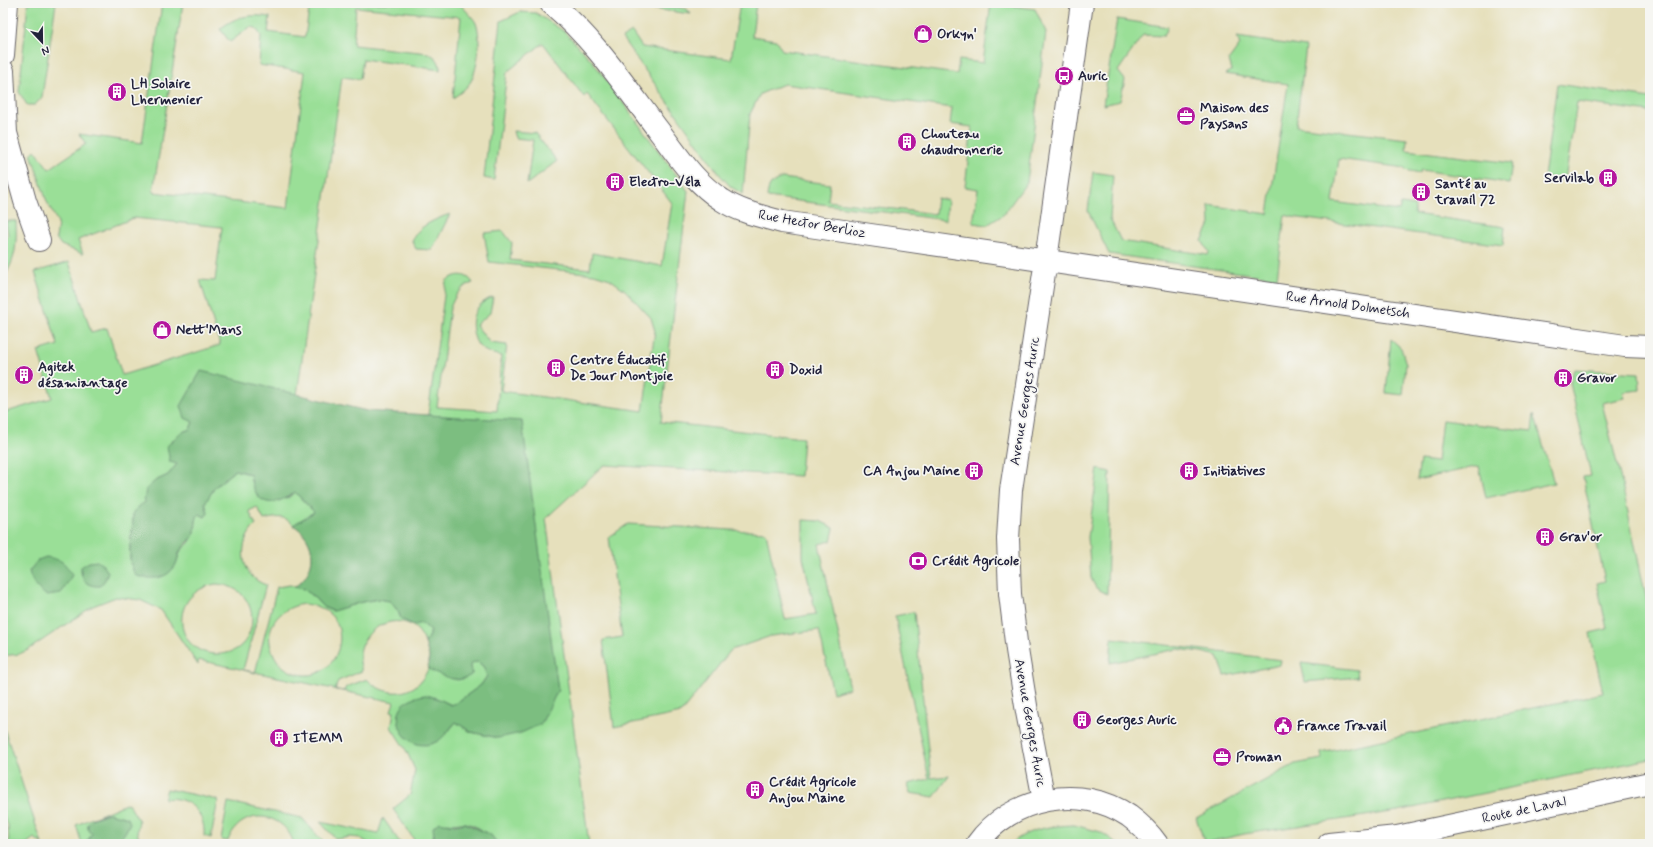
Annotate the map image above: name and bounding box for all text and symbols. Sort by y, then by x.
north arrow [22,22,62,62]
shop icon: Orkyn' [912,23,934,45]
place label: Orkyn' [937,25,977,43]
text: N [39,42,51,58]
bus stop icon: Auric [1053,65,1075,87]
place label: Auric [1078,67,1108,85]
place label: LH Solaire Lhermenier [131,75,203,109]
building icon: LH Solaire Lhermenier [106,81,128,103]
place label: Maison des Paysans [1200,99,1269,133]
office icon: Maison des Paysans [1175,105,1197,127]
place label: Chouteau chaudronnerie [920,125,1003,159]
building icon: Chouteau chaudronnerie [896,131,918,153]
building icon: Servilab [1597,167,1619,189]
place label: Servilab [1544,169,1594,187]
building icon: Electro-Véla [604,171,626,193]
place label: Electro-Véla [629,173,701,191]
place label: Santé au travail 72 [1434,175,1495,209]
building icon: Santé au travail 72 [1410,181,1432,203]
street label: Rue Hector Berlioz [757,206,867,242]
street label: Rue Arnold Dolmetsch [1285,287,1411,323]
shop icon: Nett'Mans [151,319,173,341]
place label: Nett'Mans [176,321,242,339]
street label: Avenue Georges Auric [1006,335,1045,467]
place label: Centre Éducatif De Jour Montjoie [570,351,673,385]
building icon: Centre Éducatif De Jour Montjoie [545,357,567,379]
place label: Agitek désamiantage [38,358,128,395]
building icon: Doxid [764,359,786,381]
place label: Doxid [789,361,822,379]
building icon: Agitek désamiantage [13,364,35,386]
building icon: Gravor [1552,367,1574,389]
place label: Gravor [1577,369,1617,387]
building icon: CA Anjou Maine [963,460,985,482]
building icon: Initiatives [1178,460,1200,482]
place label: CA Anjou Maine [863,462,960,481]
place label: Initiatives [1203,462,1266,480]
building icon: Grav'or [1534,526,1556,548]
place label: Grav'or [1559,528,1602,546]
bank icon: Crédit Agricole [907,550,929,572]
place label: Crédit Agricole [932,552,1019,572]
street label: Avenue Georges Auric [1009,657,1050,789]
building icon: Georges Auric [1071,709,1093,731]
place label: Georges Auric [1096,711,1177,731]
public building icon: France Travail [1272,715,1294,737]
place label: France Travail [1297,717,1387,735]
building icon: ITEMM [268,727,290,749]
place label: ITEMM [293,729,343,747]
office icon: Proman [1211,746,1233,768]
place label: Proman [1236,748,1282,766]
place label: Crédit Agricole Anjou Maine [769,773,856,808]
building icon: Crédit Agricole Anjou Maine [744,779,766,801]
street label: Route de Laval [1480,792,1568,828]

